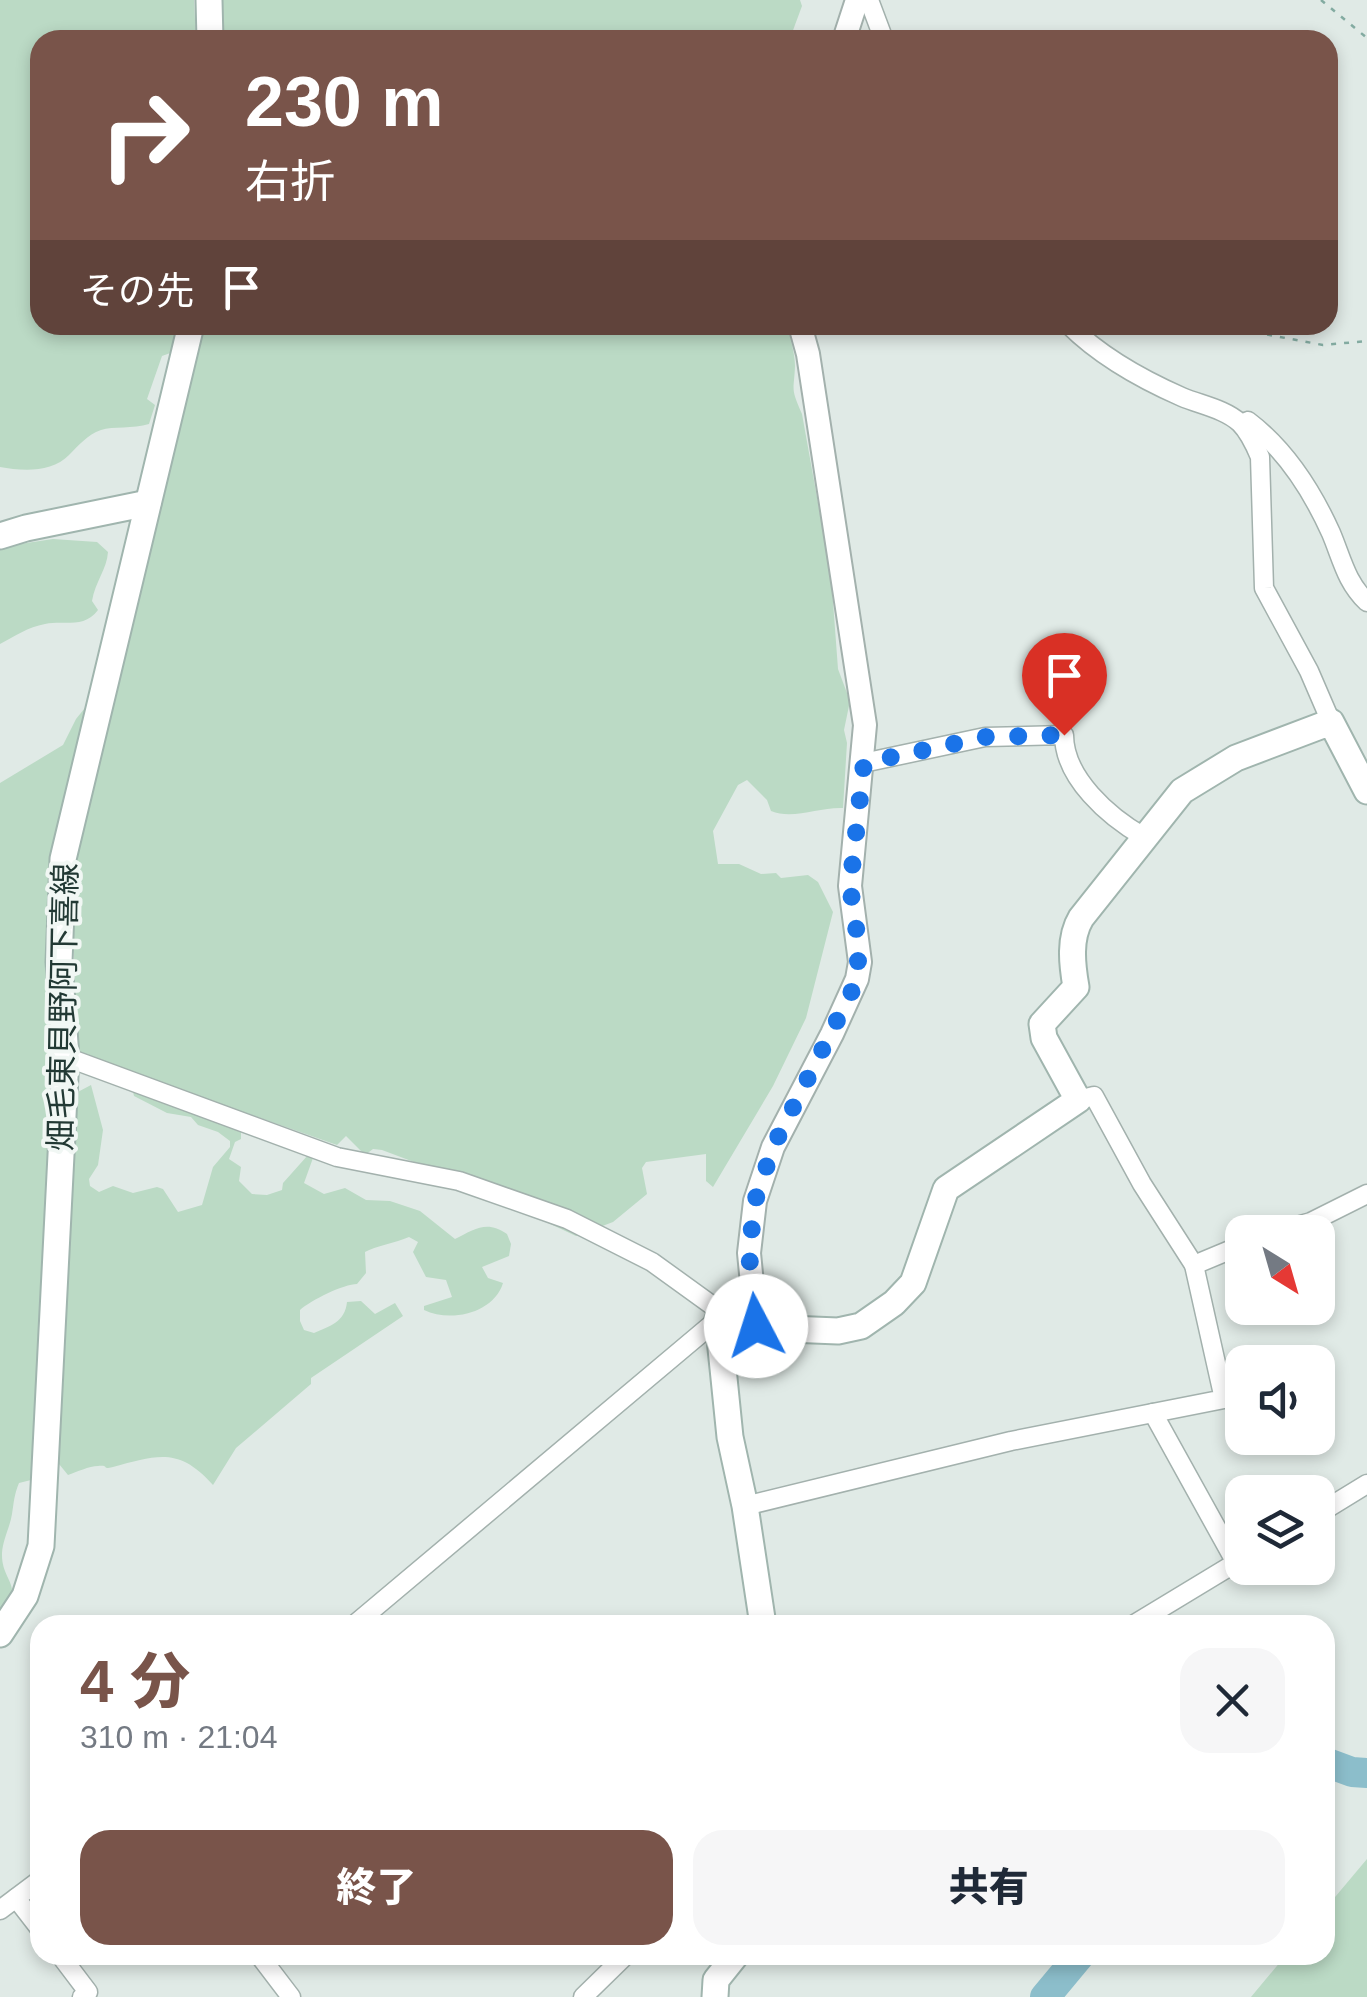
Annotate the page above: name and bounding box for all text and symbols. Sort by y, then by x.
text: 230 m [245,63,443,141]
icon: right [80,70,210,200]
text: 右折 [245,156,335,207]
icon: arrive [214,260,269,315]
text: その先 [80,270,194,312]
pin [1022,633,1107,736]
icon: arrive [1037,648,1092,703]
street label: 畑毛東貝野阿下喜線 [42,863,84,1151]
north arrow [1225,1215,1335,1325]
map controls [1225,1215,1335,1585]
position arrow [704,1274,808,1378]
button: sound [1225,1345,1335,1455]
button: layers [1225,1475,1335,1585]
text: 4 分 [80,1648,190,1715]
button: close [1180,1648,1285,1753]
text: 310 m · 21:04 [80,1719,277,1755]
button: 終了 [80,1830,673,1945]
button: 共有 [693,1830,1285,1945]

